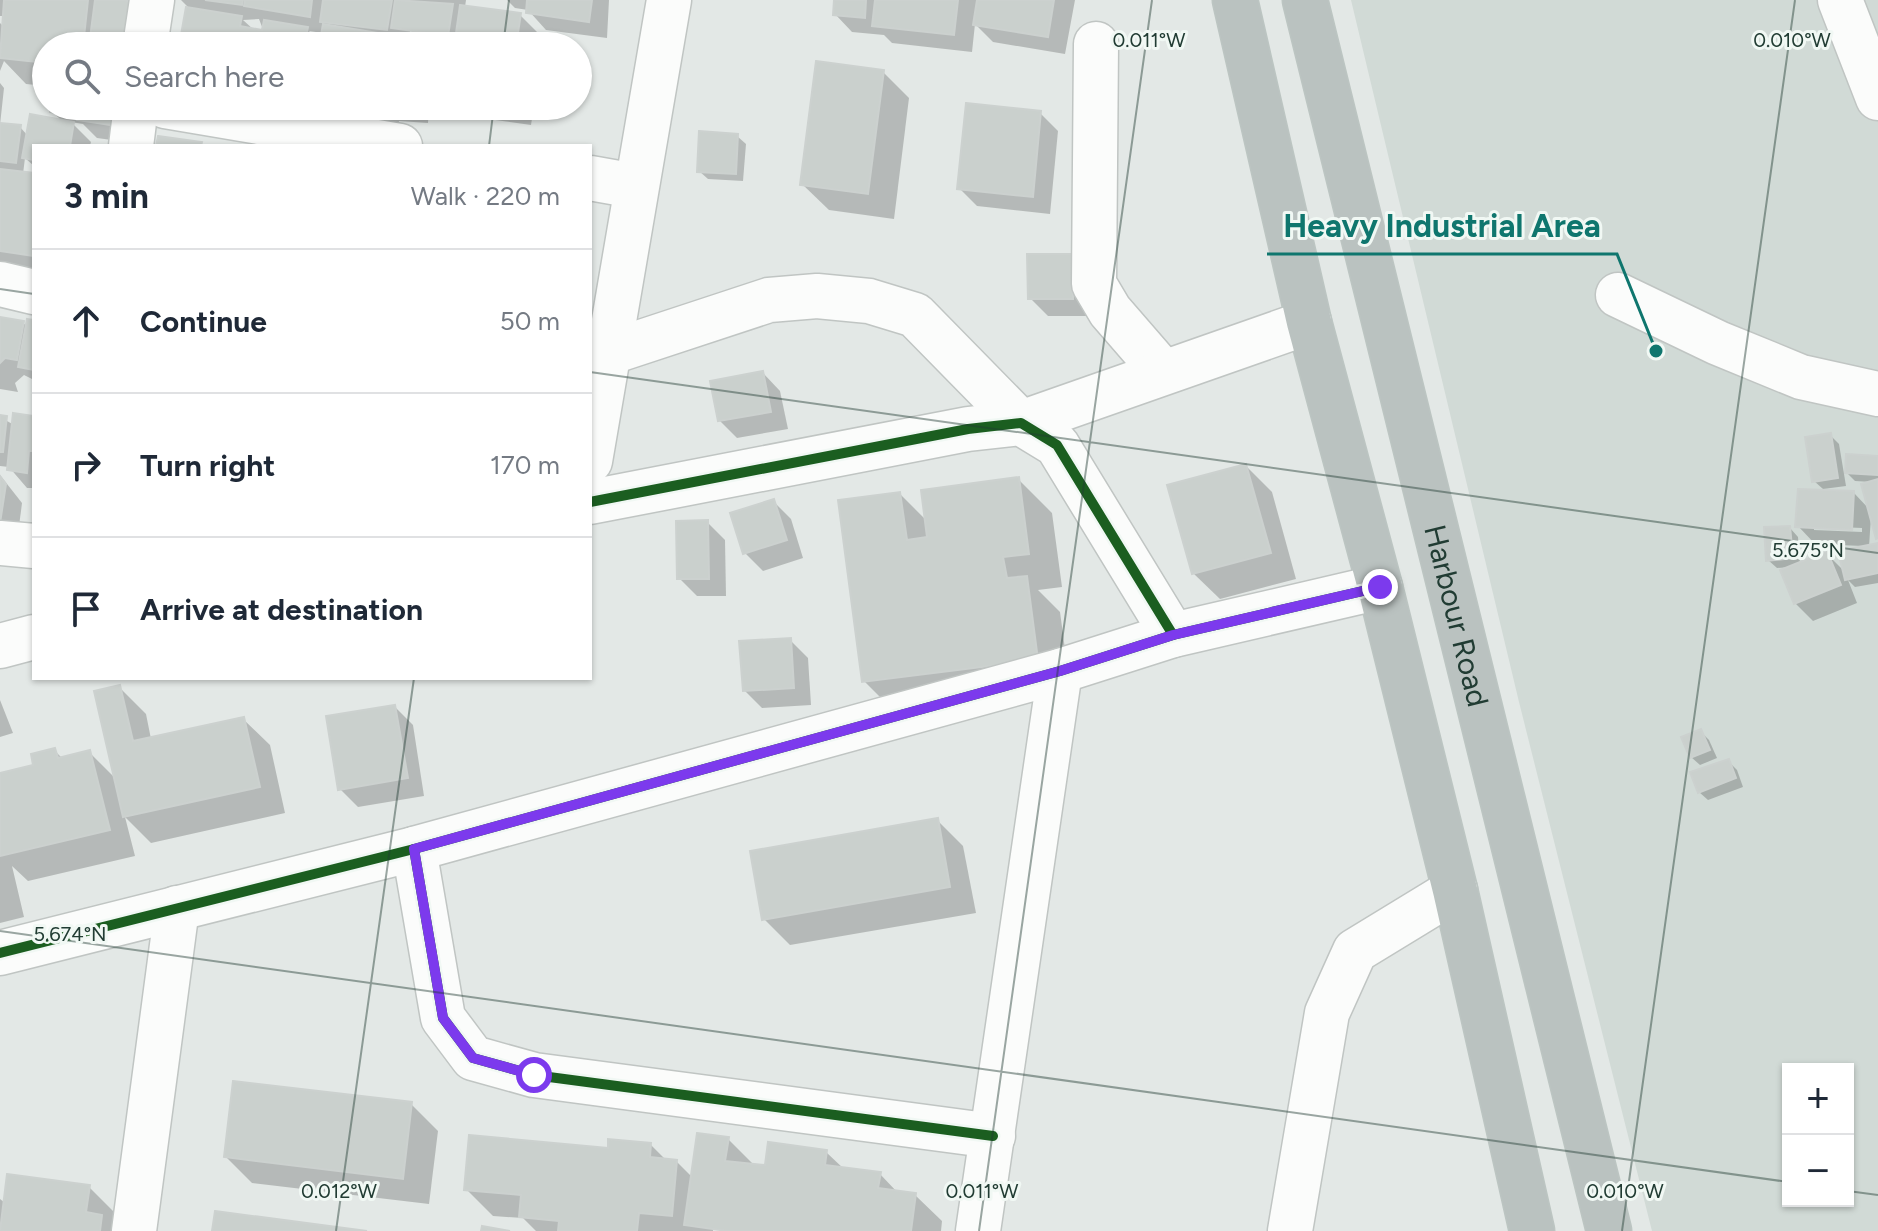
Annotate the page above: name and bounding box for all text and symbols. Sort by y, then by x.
text: 0.011°W [1113,28,1185,52]
text: 0.010°W [1753,28,1831,52]
search box [32,32,592,120]
icon: search [60,54,104,98]
text: Search here [124,58,284,95]
text: 3 min [64,176,149,217]
text: Walk · 220 m [411,180,560,212]
callout: Heavy Industrial Area [1267,198,1617,254]
text: Heavy Industrial Area [1283,207,1601,245]
icon: ahead [64,299,108,343]
text: Continue [140,303,267,340]
text: 50 m [500,305,560,337]
icon: right [64,443,108,487]
text: Turn right [140,447,275,484]
text: 170 m [490,449,560,481]
street label: Harbour Road [1417,521,1497,710]
text: 5.675°N [1772,538,1844,562]
route end [1362,569,1398,605]
icon: arrive [64,587,108,631]
text: Arrive at destination [140,591,423,628]
text: 5.674°N [34,922,107,946]
route start [516,1057,552,1093]
map controls [1782,1063,1854,1207]
button: + [1782,1063,1854,1135]
button: − [1782,1135,1854,1207]
text: 0.012°W [301,1179,377,1203]
text: 0.011°W [946,1179,1018,1203]
text: 0.010°W [1586,1179,1664,1203]

